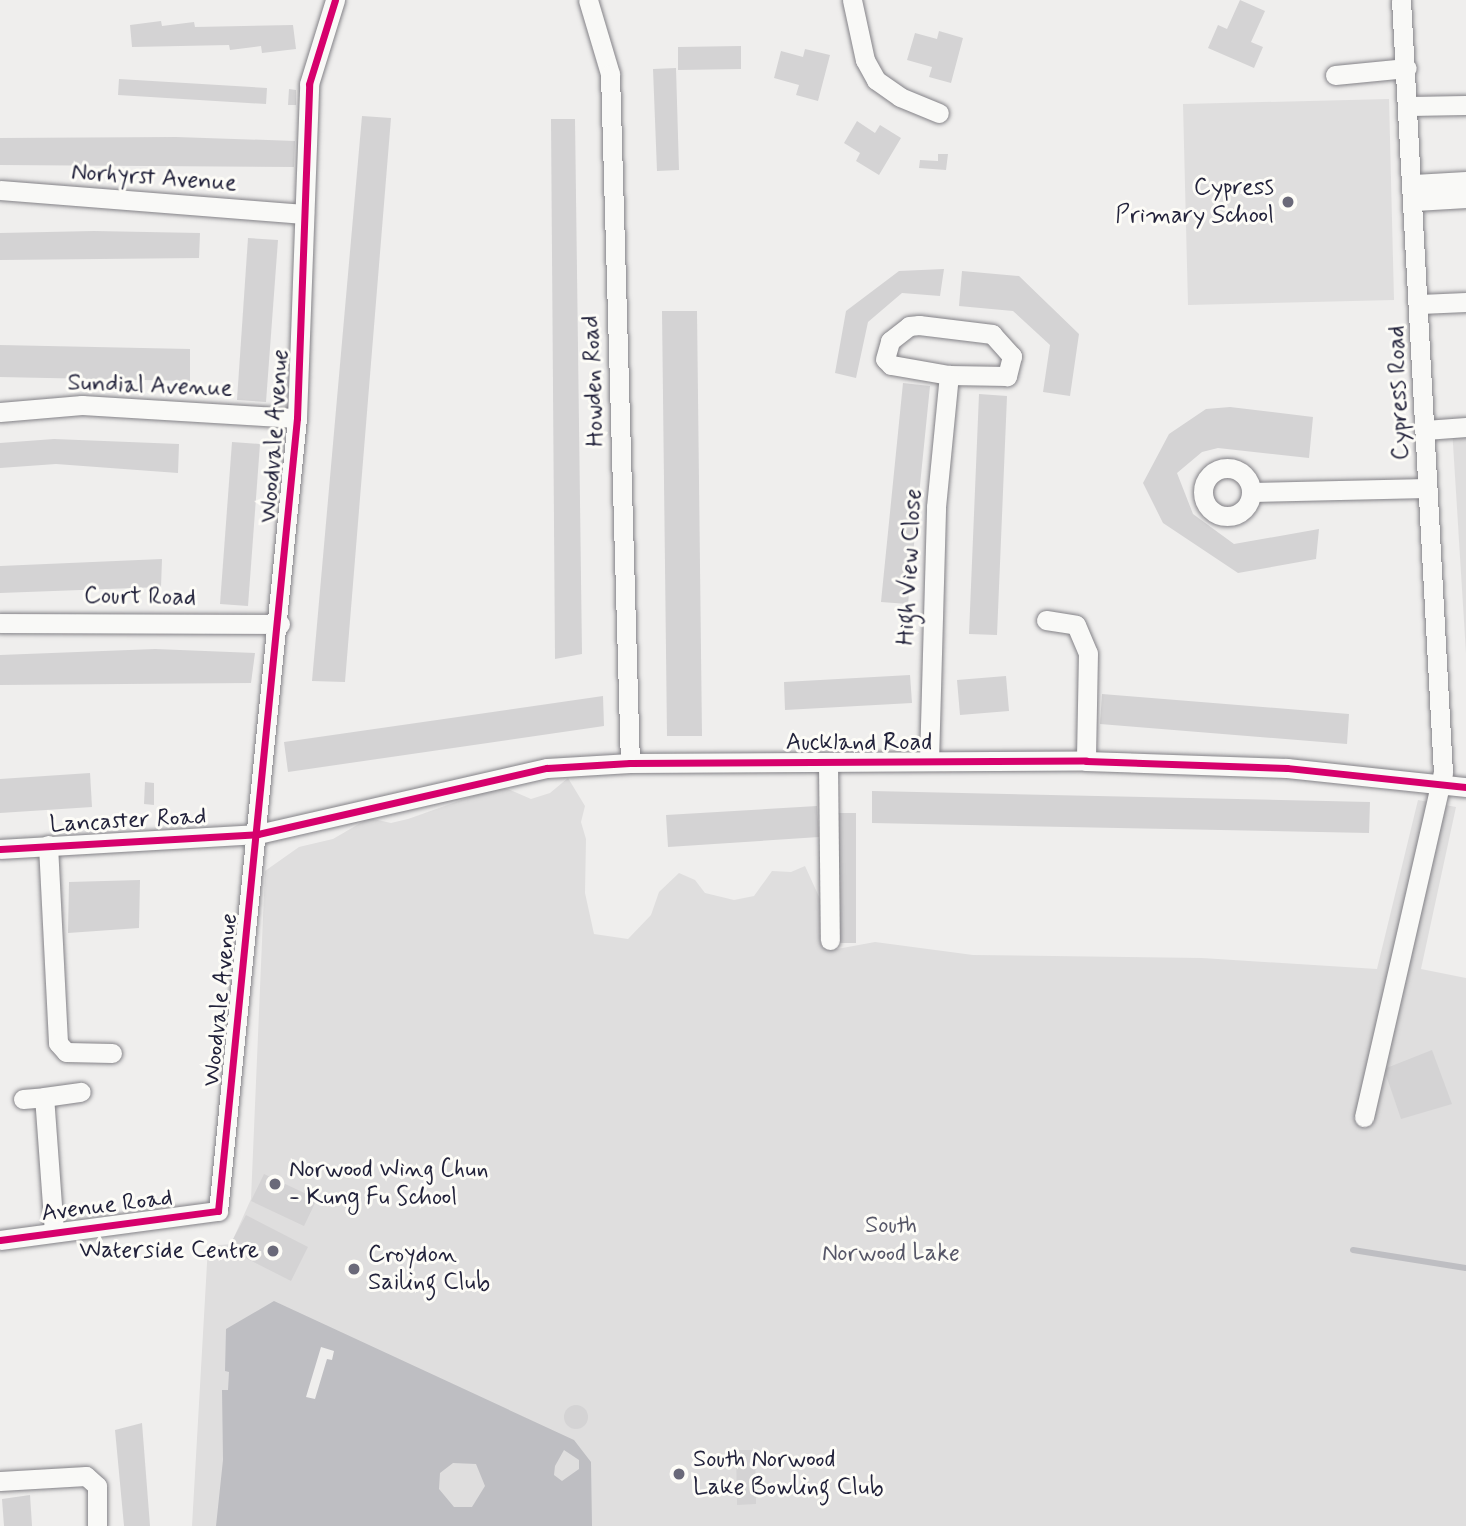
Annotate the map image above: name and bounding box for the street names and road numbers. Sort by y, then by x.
street label: Norhyrst Avenue [70,158,238,198]
street label: Howden Road [577,315,611,447]
street label: Cypress Road [1382,325,1416,461]
street label: Woodvale Avenue [254,347,296,525]
street label: Sundial Avenue [70,369,230,403]
street label: High View Close [892,488,928,646]
street label: Court Road [84,582,196,612]
street label: Auckland Road [786,729,932,757]
street label: Lancaster Road [50,803,206,839]
street label: Woodvale Avenue [197,910,245,1090]
street label: Avenue Road [41,1184,173,1228]

